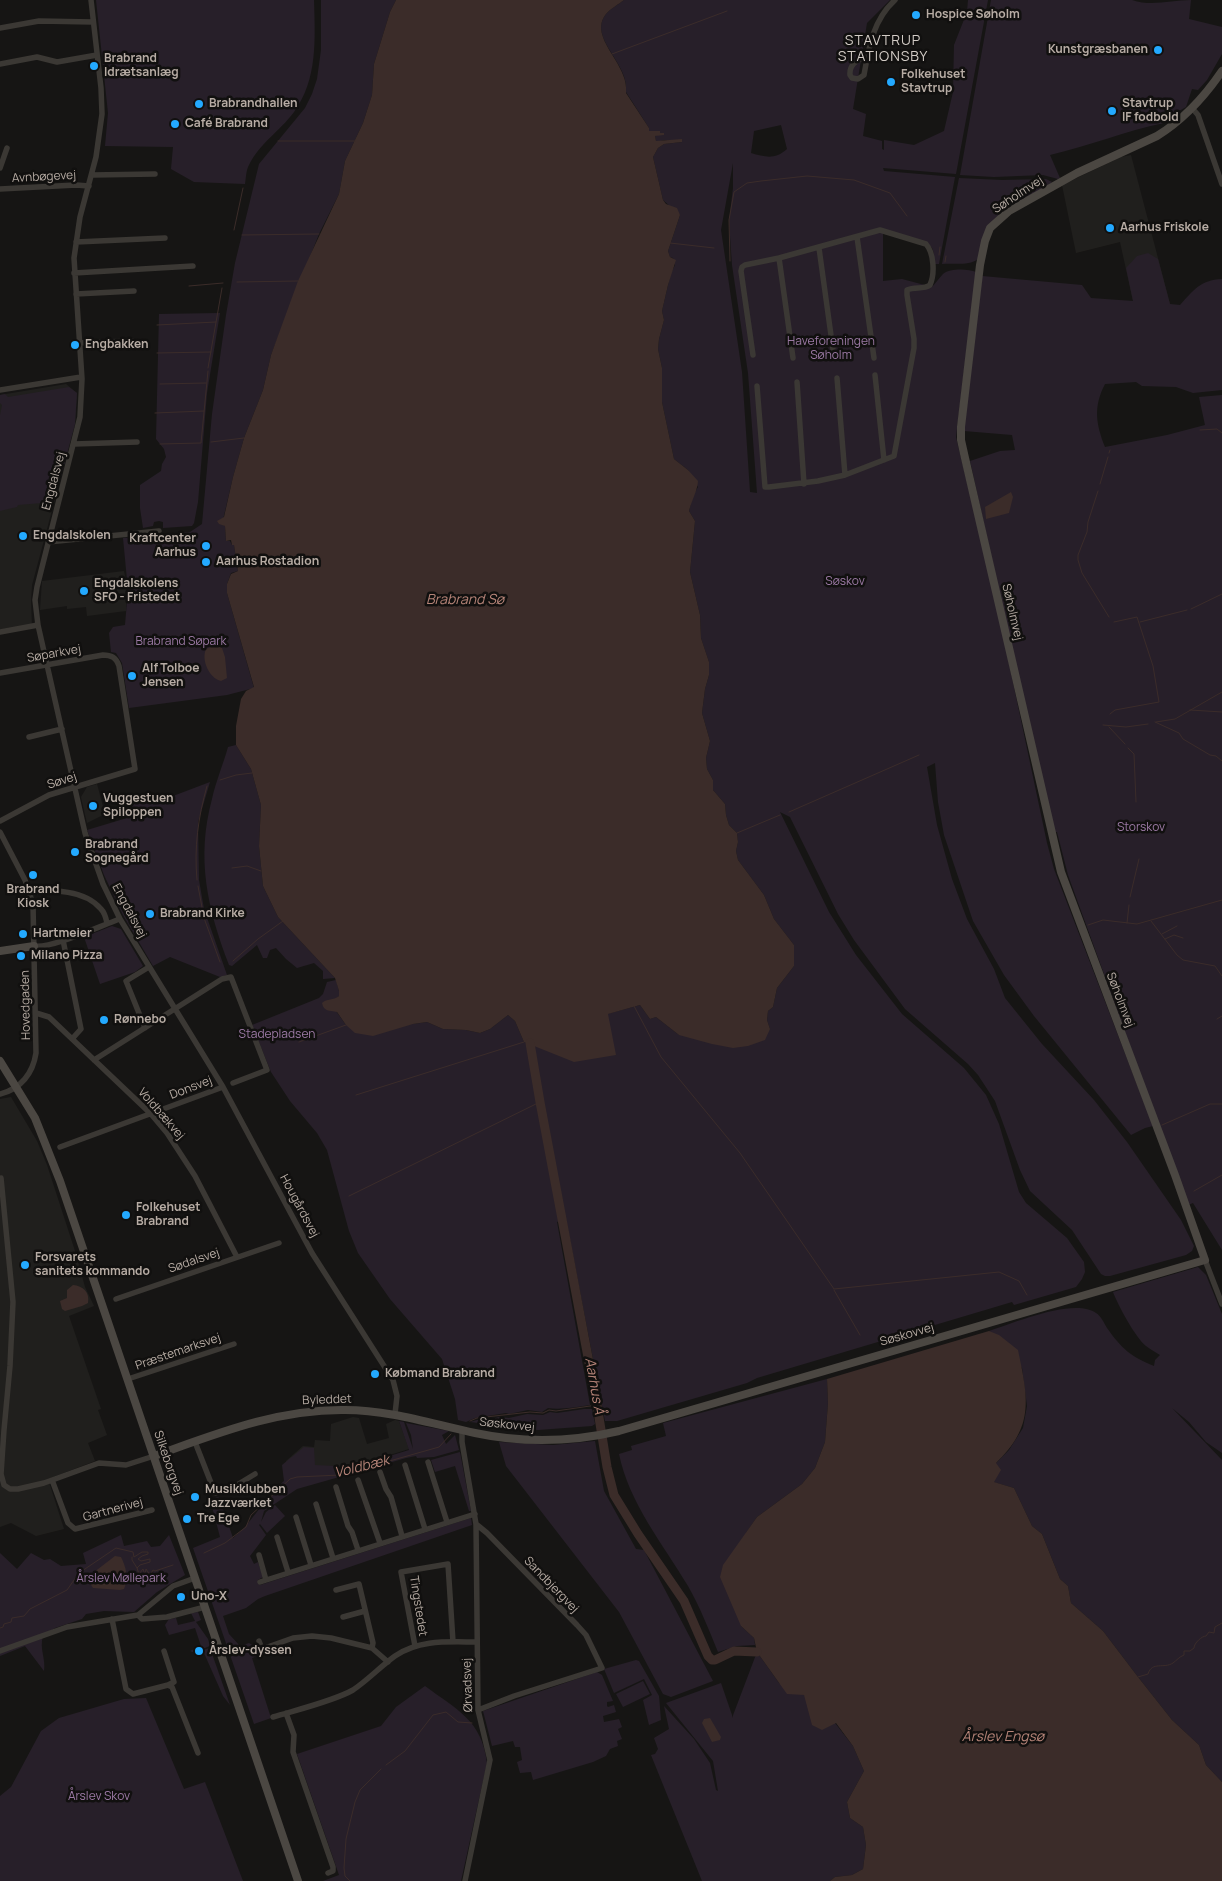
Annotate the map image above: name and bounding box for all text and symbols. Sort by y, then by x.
place label: Hospice Søholm [926,8,1020,22]
marker: Hospice Søholm [910,9,922,21]
district label: STAVTRUP STATIONSBY [836,33,930,65]
place label: Kunstgræsbanen [1048,43,1148,57]
marker: Kunstgræsbanen [1152,44,1164,56]
place label: Brabrand Idrætsanlæg [104,52,179,80]
marker: Brabrand Idrætsanlæg [88,60,100,72]
place label: Folkehuset Stavtrup [901,68,965,96]
marker: Folkehuset Stavtrup [885,76,897,88]
place label: Brabrandhallen [209,97,298,111]
place label: Stavtrup IF fodbold [1122,97,1179,125]
marker: Brabrandhallen [193,98,205,110]
marker: Stavtrup IF fodbold [1106,105,1118,117]
place label: Café Brabrand [185,117,268,131]
marker: Café Brabrand [169,118,181,130]
street label: Avnbøgevej [12,168,76,186]
street label: Søholmvej [990,173,1046,217]
place label: Aarhus Friskole [1120,221,1209,235]
marker: Aarhus Friskole [1104,222,1116,234]
park label: Haveforeningen Søholm [787,335,875,363]
place label: Engbakken [85,338,149,352]
marker: Engbakken [69,339,81,351]
street label: Engdalsvej [39,450,69,512]
place label: Engdalskolen [33,529,111,543]
marker: Engdalskolen [17,530,29,542]
place label: Kraftcenter Aarhus [129,532,196,560]
marker: Kraftcenter Aarhus [200,540,212,552]
place label: Aarhus Rostadion [216,555,319,569]
marker: Aarhus Rostadion [200,556,212,568]
park label: Søskov [825,575,865,589]
place label: Engdalskolens SFO - Fristedet [94,577,180,605]
street label: Søholmvej [999,582,1025,642]
marker: Engdalskolens SFO - Fristedet [78,585,90,597]
water label: Brabrand Sø [426,592,504,608]
park label: Brabrand Søpark [135,635,227,649]
street label: Søparkvej [26,642,82,666]
place label: Alf Tolboe Jensen [142,662,199,690]
marker: Alf Tolboe Jensen [126,670,138,682]
street label: Søvej [45,769,79,793]
place label: Vuggestuen Spiloppen [103,792,174,820]
marker: Vuggestuen Spiloppen [87,800,99,812]
park label: Storskov [1117,821,1165,835]
place label: Brabrand Sognegård [85,838,149,866]
marker: Brabrand Sognegård [69,846,81,858]
marker: Brabrand Kiosk [27,869,39,881]
street label: Engdalsvej [109,881,149,941]
place label: Brabrand Kiosk [7,883,59,911]
place label: Brabrand Kirke [160,907,245,921]
marker: Brabrand Kirke [144,908,156,920]
place label: Hartmeier [33,927,92,941]
marker: Hartmeier [17,928,29,940]
place label: Milano Pizza [31,949,103,963]
marker: Milano Pizza [15,950,27,962]
street label: Hovedgaden [18,970,34,1040]
street label: Søholmvej [1103,971,1137,1029]
place label: Rønnebo [114,1013,166,1027]
marker: Rønnebo [98,1014,110,1026]
park label: Stadepladsen [239,1028,315,1042]
street label: Donsvej [168,1073,214,1103]
street label: Voldbækvej [135,1085,187,1143]
street label: Hougårdsvej [276,1172,322,1240]
place label: Folkehuset Brabrand [136,1201,200,1229]
marker: Folkehuset Brabrand [120,1209,132,1221]
street label: Sødalsvej [167,1246,221,1276]
place label: Forsvarets sanitets kommando [35,1251,150,1279]
marker: Forsvarets sanitets kommando [19,1259,31,1271]
street label: Søskovvej [878,1320,936,1350]
street label: Præstemarksvej [133,1331,223,1373]
water label: Aarhus Å [581,1356,607,1416]
place label: Købmand Brabrand [385,1367,495,1381]
marker: Købmand Brabrand [369,1368,381,1380]
street label: Byleddet [302,1392,352,1408]
street label: Søskovvej [479,1415,535,1435]
street label: Silkeborgvej [150,1429,186,1497]
water label: Voldbæk [333,1452,391,1482]
place label: Musikklubben Jazzværket [205,1483,286,1511]
marker: Musikklubben Jazzværket [189,1491,201,1503]
street label: Gartnerivej [81,1495,145,1525]
place label: Tre Ege [197,1512,240,1526]
marker: Tre Ege [181,1513,193,1525]
street label: Sandbjergvej [521,1554,581,1616]
park label: Årslev Møllepark [76,1572,166,1586]
street label: Tingstedet [406,1575,430,1637]
place label: Uno-X [191,1590,227,1604]
marker: Uno-X [175,1591,187,1603]
place label: Årslev-dyssen [209,1644,292,1658]
marker: Årslev-dyssen [193,1645,205,1657]
street label: Ørvadsvej [460,1658,476,1712]
water label: Årslev Engsø [962,1729,1044,1745]
park label: Årslev Skov [68,1790,130,1804]

